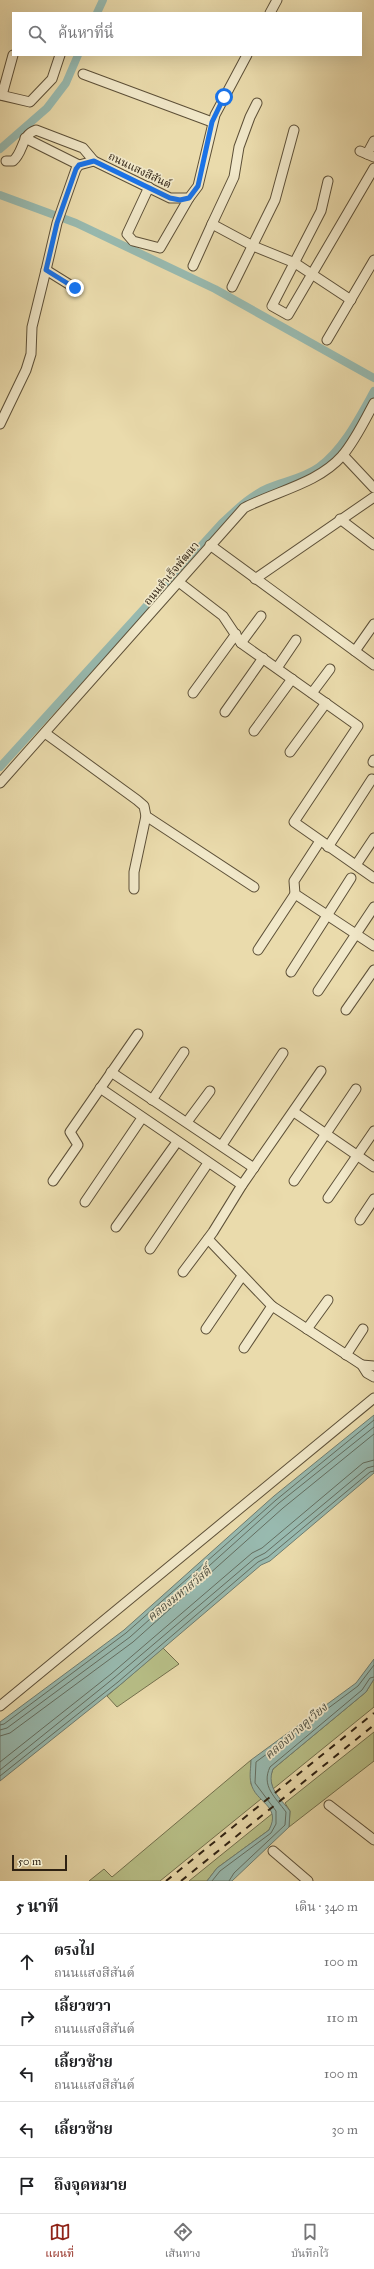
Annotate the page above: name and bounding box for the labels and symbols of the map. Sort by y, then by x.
route start [215,88,233,106]
street label: ถนนแสงสีสันต์ [106,150,173,191]
route end [66,279,84,297]
street label: ถนนสำเร็จพัฒนา [141,539,202,608]
water label: คลองมหาสวัสดิ์ [143,1560,217,1624]
water label: คลองบางคูเวียง [262,1699,332,1763]
scale bar [12,1853,67,1872]

